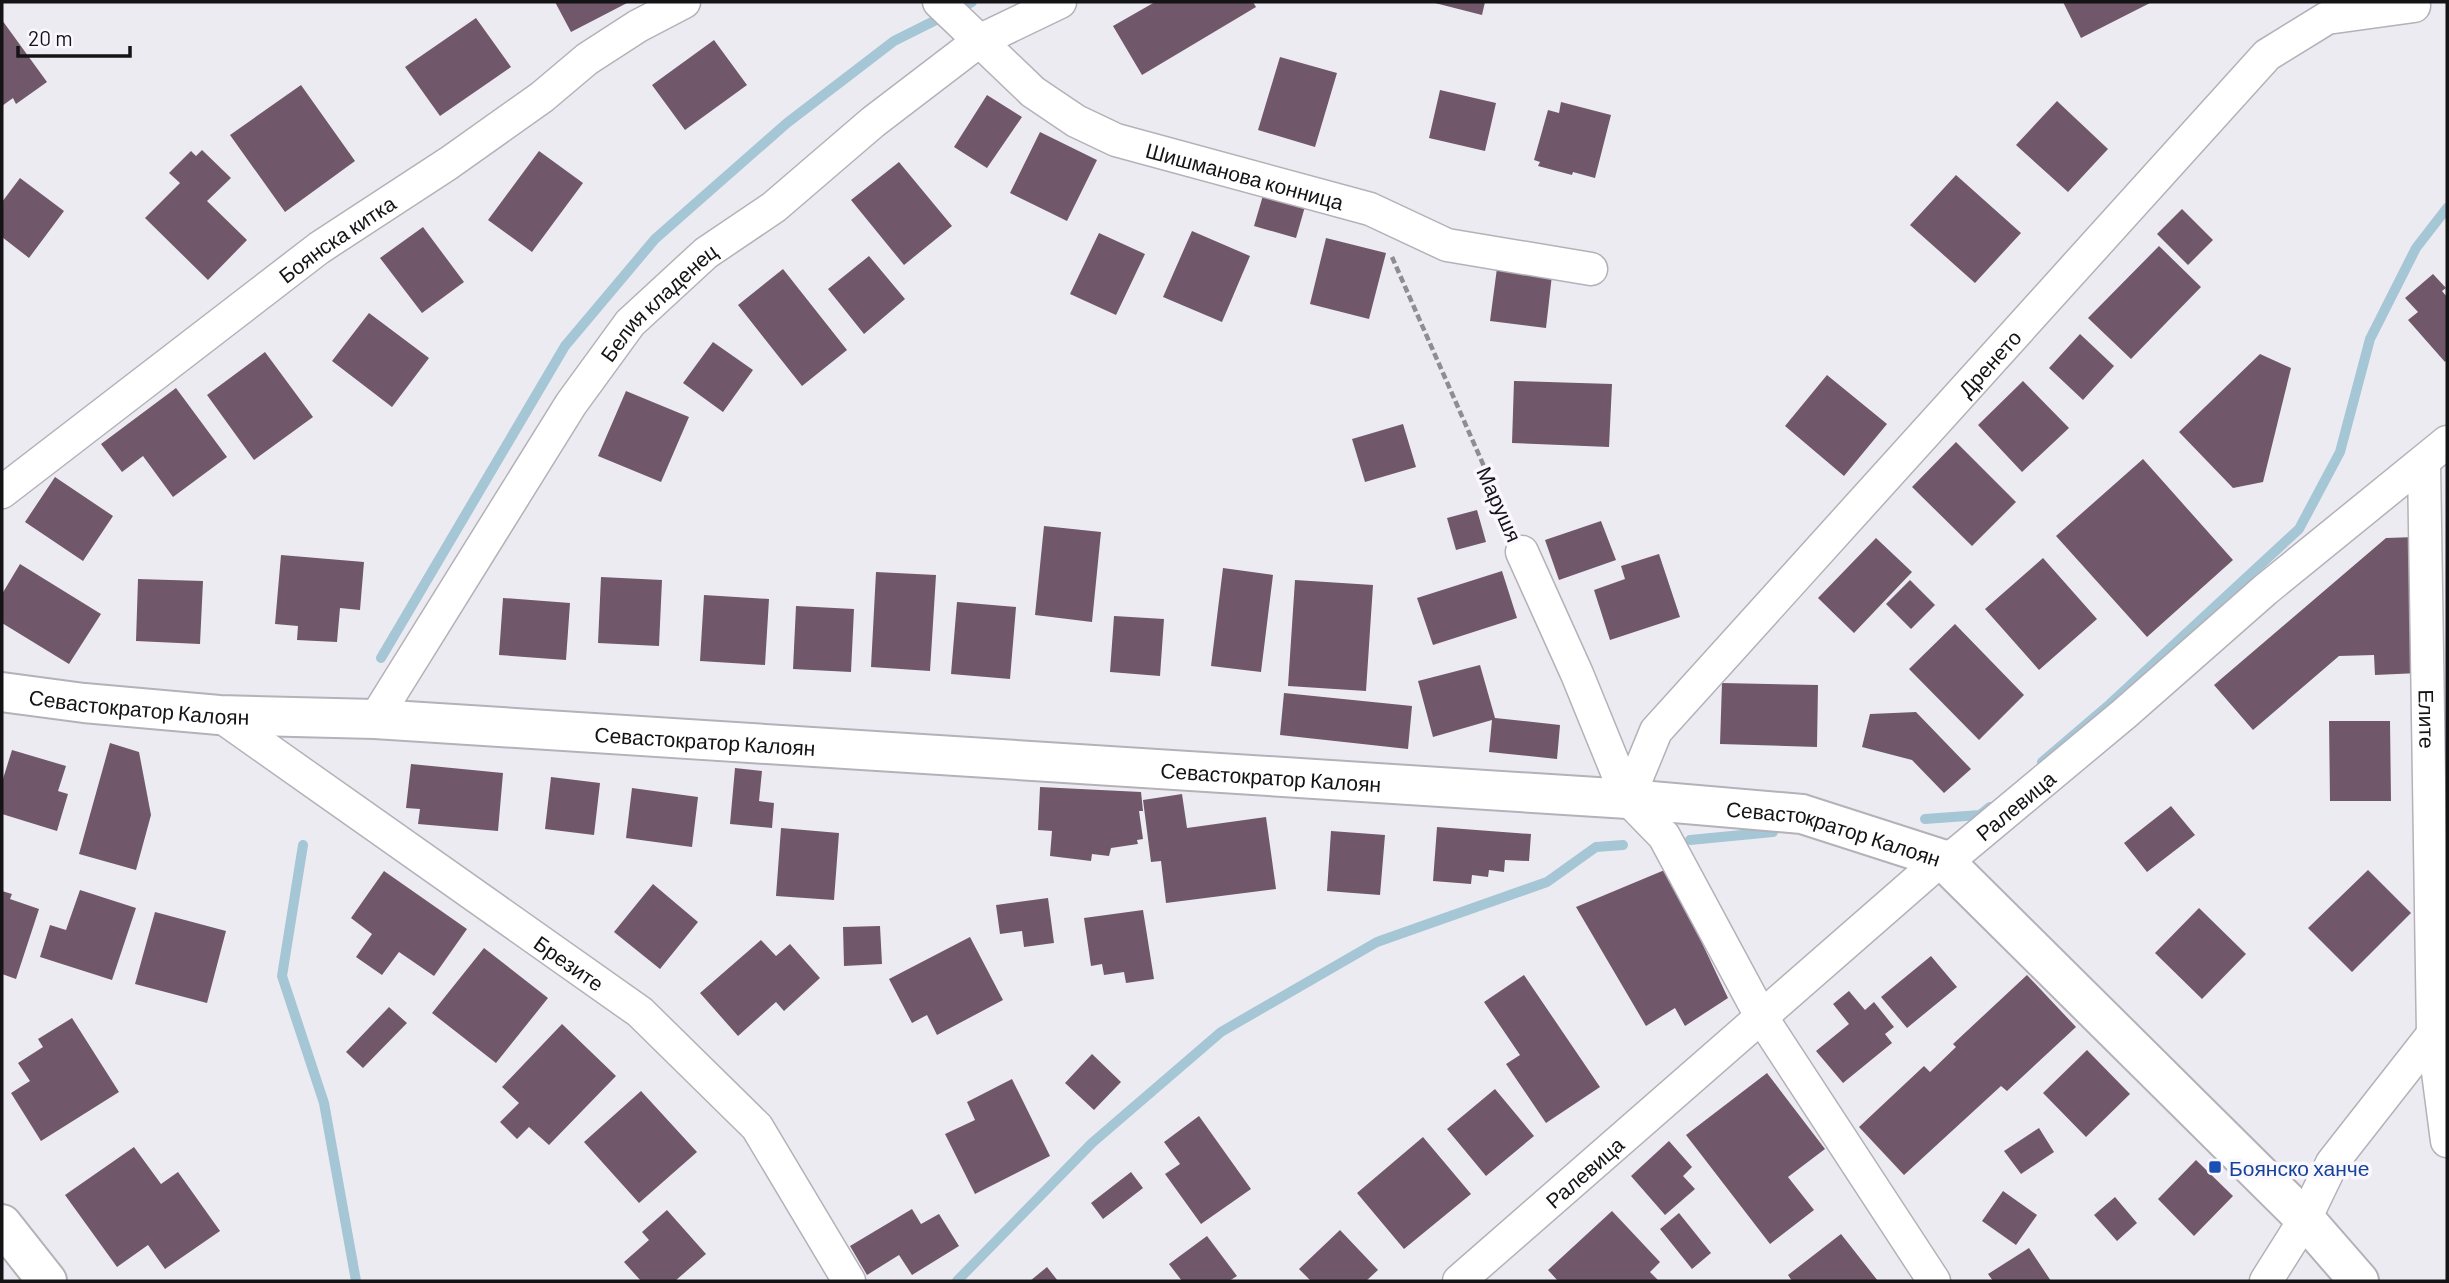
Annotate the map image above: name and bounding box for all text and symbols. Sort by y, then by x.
scale bar [18,14,130,58]
text: 20 m [28,25,73,50]
street label: Шишманова конница [1143,136,1347,214]
street label: Боянска китка [273,189,400,287]
street label: Белия кладенец [594,237,721,366]
street label: Дренето [1952,324,2025,401]
street label: Марушя [1472,463,1528,545]
street label: Севастократор Калоян [27,683,250,728]
street label: Елите [2415,689,2441,749]
street label: Севастократор Калоян [594,721,816,760]
street label: Севастократор Калоян [1160,757,1382,796]
street label: Ралевица [1970,764,2060,845]
street label: Севастократор Калоян [1725,795,1944,870]
street label: Брезите [530,929,609,995]
street label: Ралевица [1540,1131,1628,1213]
place label: Боянско ханче [2229,1155,2369,1180]
marker: Боянско ханче [2207,1159,2223,1175]

